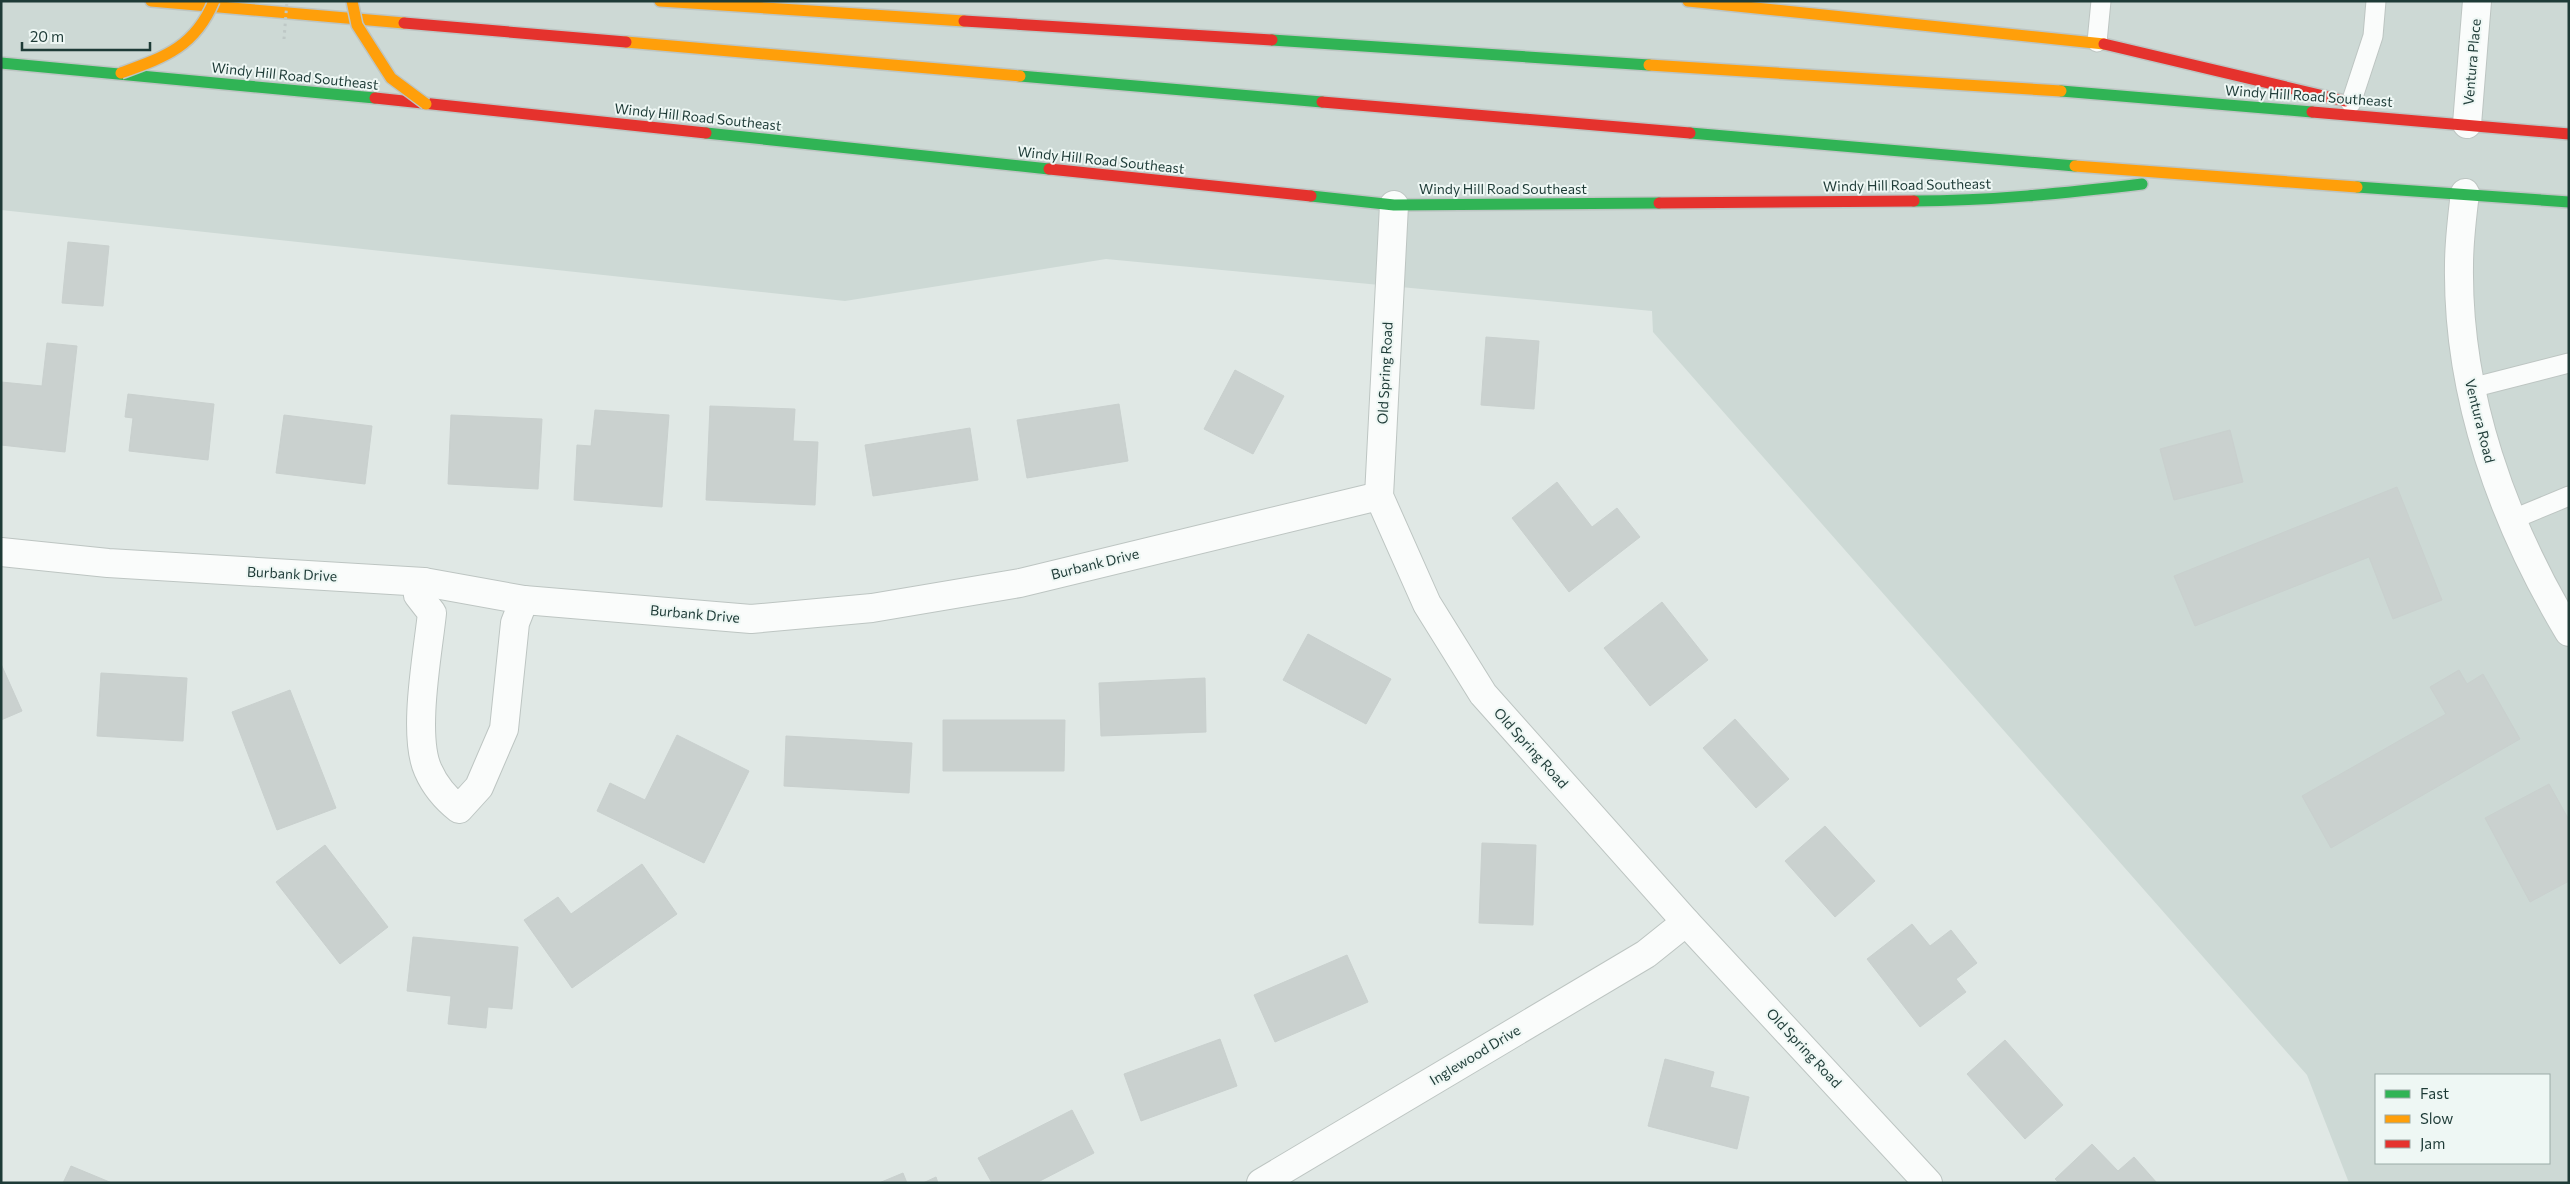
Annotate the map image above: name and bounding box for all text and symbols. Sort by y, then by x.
street label: Ventura Place [2459,18,2484,106]
scale bar [22,20,150,52]
text: 20 m [30,27,64,45]
street label: Windy Hill Road Southeast [211,58,380,93]
street label: Windy Hill Road Southeast [2225,81,2394,110]
street label: Windy Hill Road Southeast [614,99,783,134]
street label: Windy Hill Road Southeast [1017,142,1186,177]
street label: Windy Hill Road Southeast [1823,175,1991,194]
street label: Windy Hill Road Southeast [1419,180,1587,197]
street label: Old Spring Road [1373,321,1396,425]
street label: Ventura Road [2462,377,2499,465]
street label: Burbank Drive [1049,544,1141,583]
street label: Burbank Drive [247,563,337,584]
street label: Burbank Drive [649,601,741,626]
street label: Old Spring Road [1491,704,1572,791]
street label: Old Spring Road [1763,1004,1846,1091]
street label: Inglewood Drive [1426,1021,1523,1088]
legend [2375,1074,2550,1164]
text: Fast [2420,1084,2449,1102]
text: Slow [2420,1109,2453,1127]
text: Jam [2420,1134,2445,1152]

